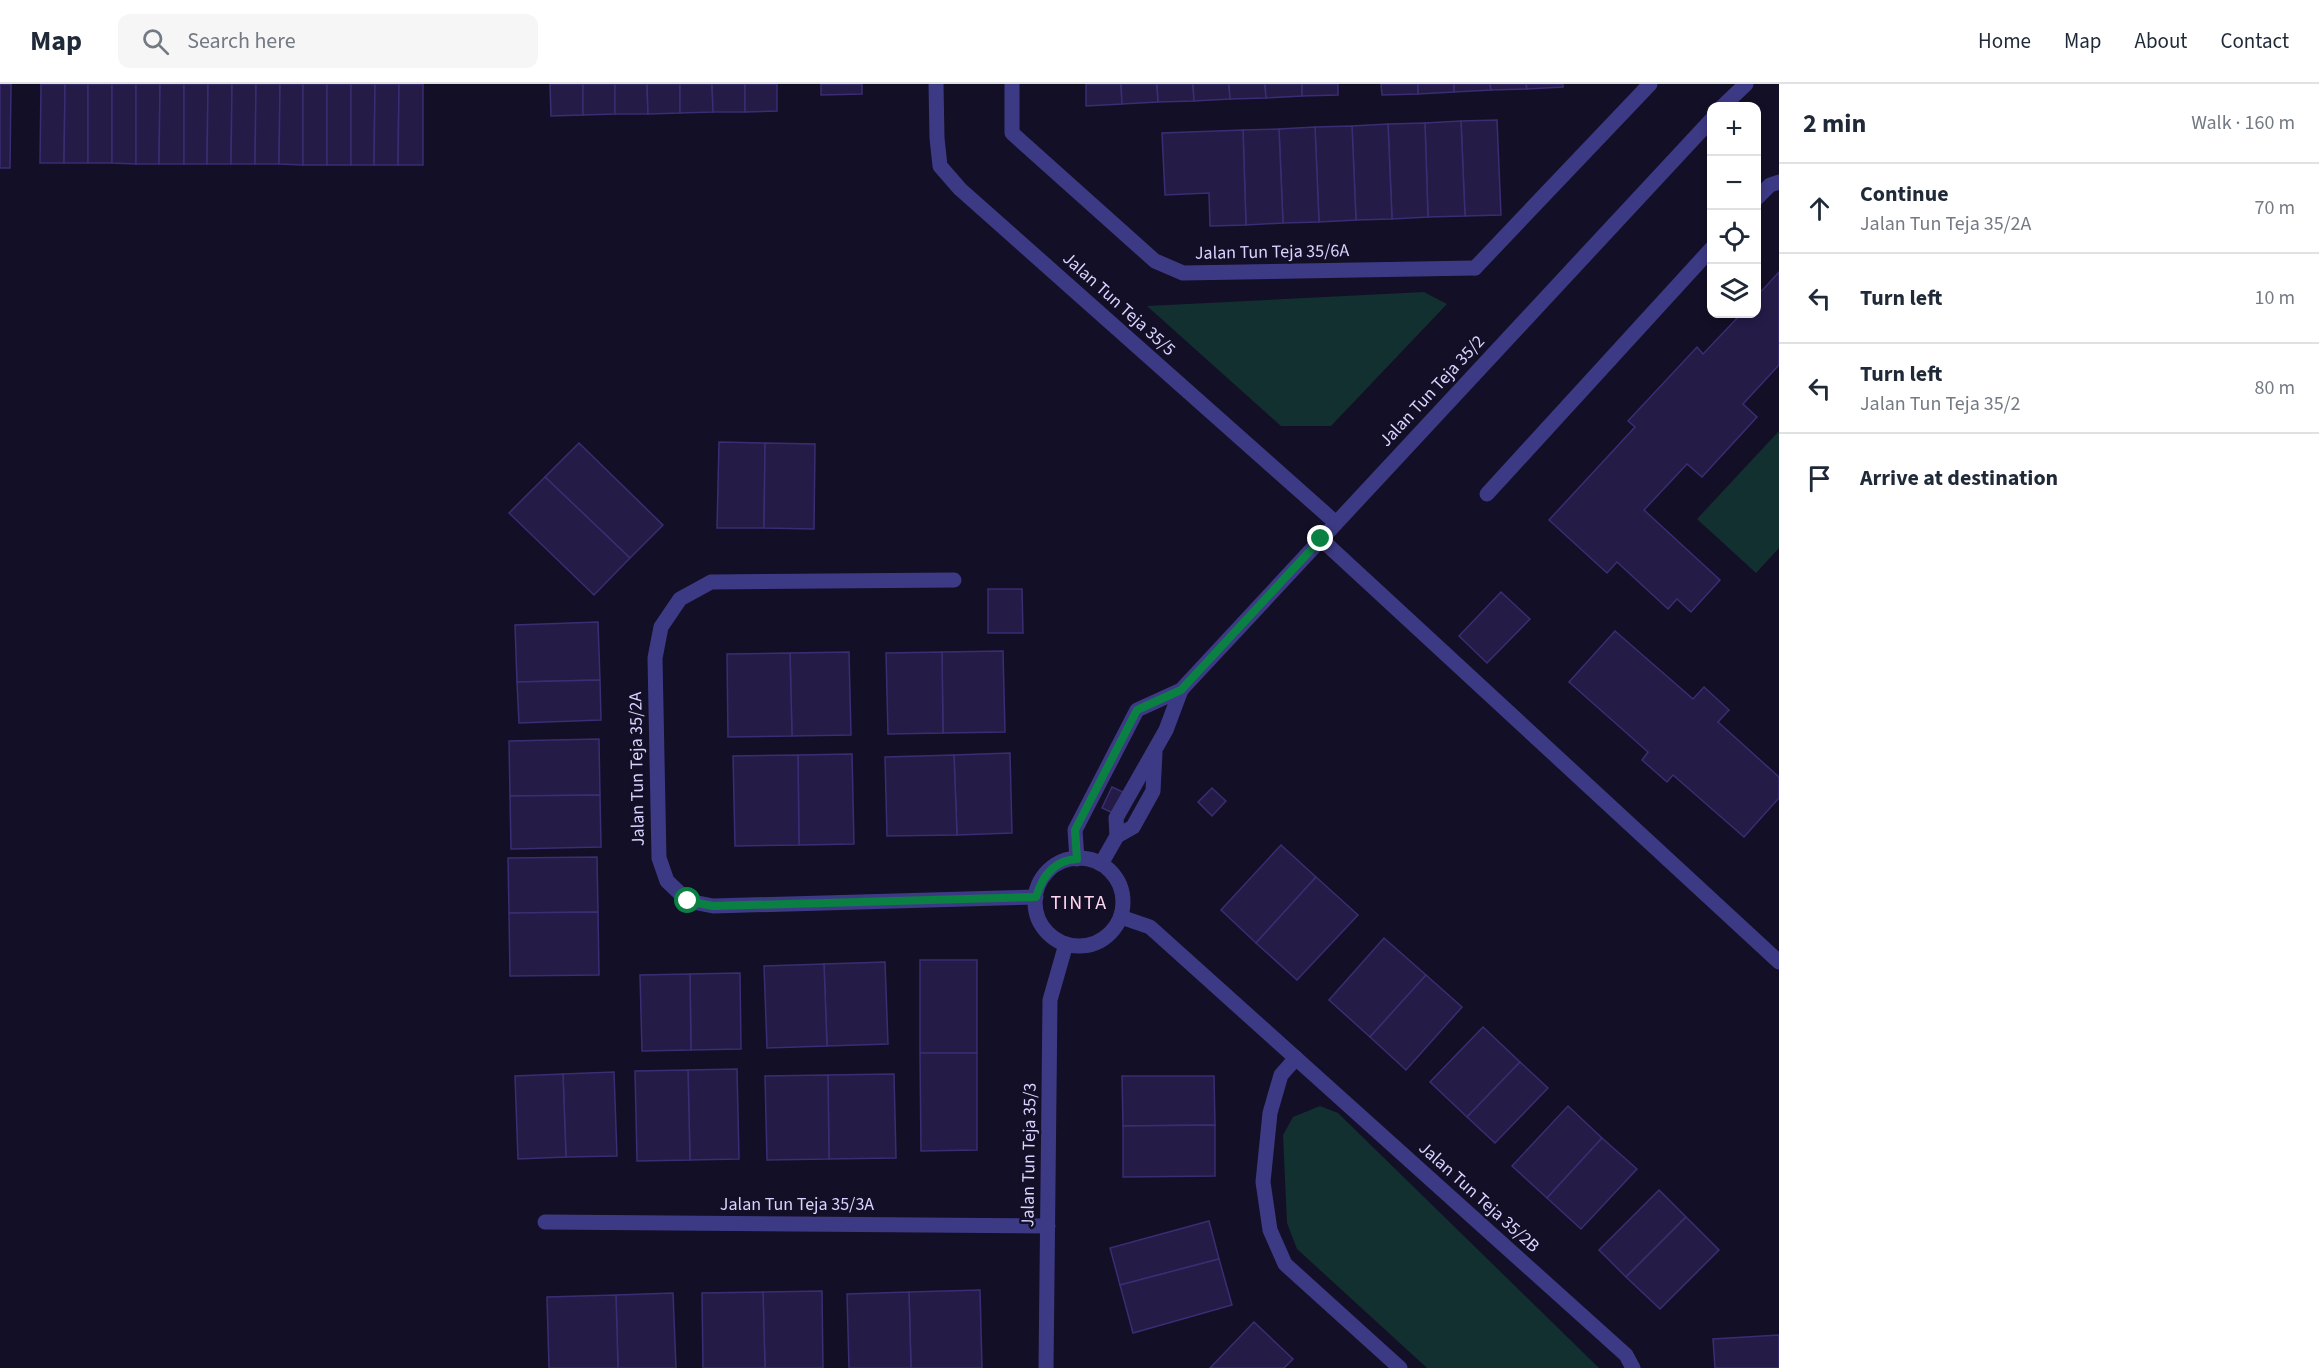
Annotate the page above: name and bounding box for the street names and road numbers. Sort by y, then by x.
street label: Jalan Tun Teja 35/6A [1195,238,1350,266]
street label: Jalan Tun Teja 35/5 [1057,246,1181,362]
street label: Jalan Tun Teja 35/2 [1374,330,1490,452]
street label: Jalan Tun Teja 35/2A [623,691,651,846]
street label: Jalan Tun Teja 35/3 [1015,1082,1043,1227]
street label: Jalan Tun Teja 35/2B [1413,1136,1545,1258]
street label: Jalan Tun Teja 35/3A [720,1192,874,1217]

